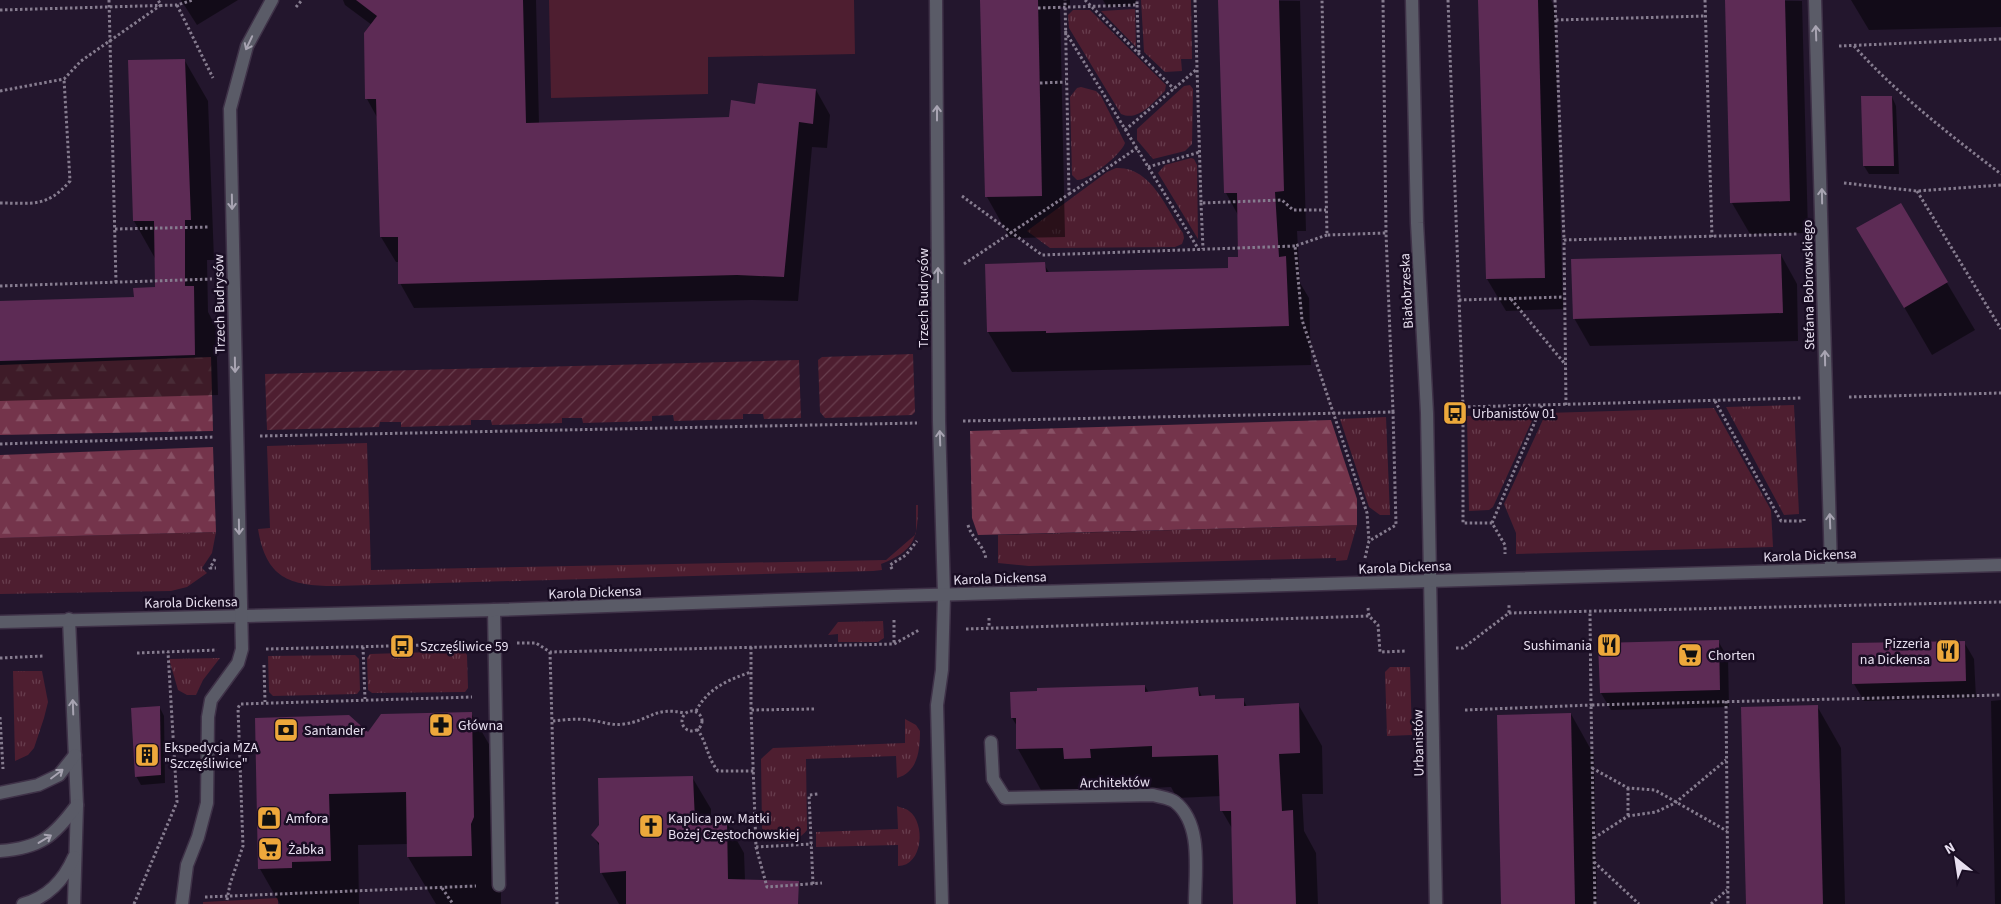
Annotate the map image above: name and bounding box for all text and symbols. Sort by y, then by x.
one-way arrow [1811,26,1821,42]
one-way arrow [244,35,253,50]
one-way arrow [932,105,942,121]
one-way arrow [1817,188,1826,204]
one-way arrow [227,194,236,210]
street label: Stefana Bobrowskiego [1798,220,1820,350]
street label: Trzech Budrysów [914,248,934,348]
street label: Białobrzeska [1395,253,1419,329]
street label: Trzech Budrysów [209,254,231,354]
one-way arrow [933,267,943,284]
one-way arrow [1820,351,1830,367]
one-way arrow [230,356,240,373]
bus stop icon: Urbanistów 01 [1442,400,1468,426]
place label: Urbanistów 01 [1472,404,1556,424]
one-way arrow [935,430,945,446]
one-way arrow [1825,513,1834,529]
one-way arrow [234,519,244,535]
street label: Karola Dickensa [1763,544,1857,568]
street label: Karola Dickensa [1358,556,1452,580]
street label: Karola Dickensa [953,567,1047,591]
street label: Karola Dickensa [548,581,642,605]
street label: Karola Dickensa [144,592,238,614]
restaurant icon: Sushimania [1596,632,1622,658]
bus stop icon: Szczęśliwice 59 [389,633,415,659]
place label: Pizzeria na Dickensa [1860,634,1930,670]
place label: Sushimania [1523,636,1592,656]
place label: Szczęśliwice 59 [420,637,509,657]
restaurant icon: Pizzeria na Dickensa [1935,638,1961,664]
supermarket icon: Chorten [1677,642,1703,668]
place label: Chorten [1708,646,1755,666]
one-way arrow [68,699,77,715]
street label: Urbanistów [1408,709,1430,777]
pharmacy icon: Główna [428,712,454,738]
place label: Główna [458,716,503,736]
bank icon: Santander [273,717,299,743]
place label: Santander [304,721,365,741]
place label: Ekspedycja MZA "Szczęśliwice" [164,738,258,774]
building icon: Ekspedycja MZA "Szczęśliwice" [134,742,160,768]
one-way arrow [50,769,64,779]
street label: Architektów [1080,772,1150,794]
shop icon: Amfora [256,805,282,831]
place label: Amfora [286,809,328,829]
place label: Kaplica pw. Matki Bożej Częstochowskiej [668,809,799,845]
church icon: Kaplica pw. Matki Bożej Częstochowskiej [638,813,664,839]
one-way arrow [38,834,52,844]
north arrow [1931,834,1981,884]
supermarket icon: Żabka [257,836,283,862]
text: N [1941,838,1959,860]
place label: Żabka [288,840,324,860]

